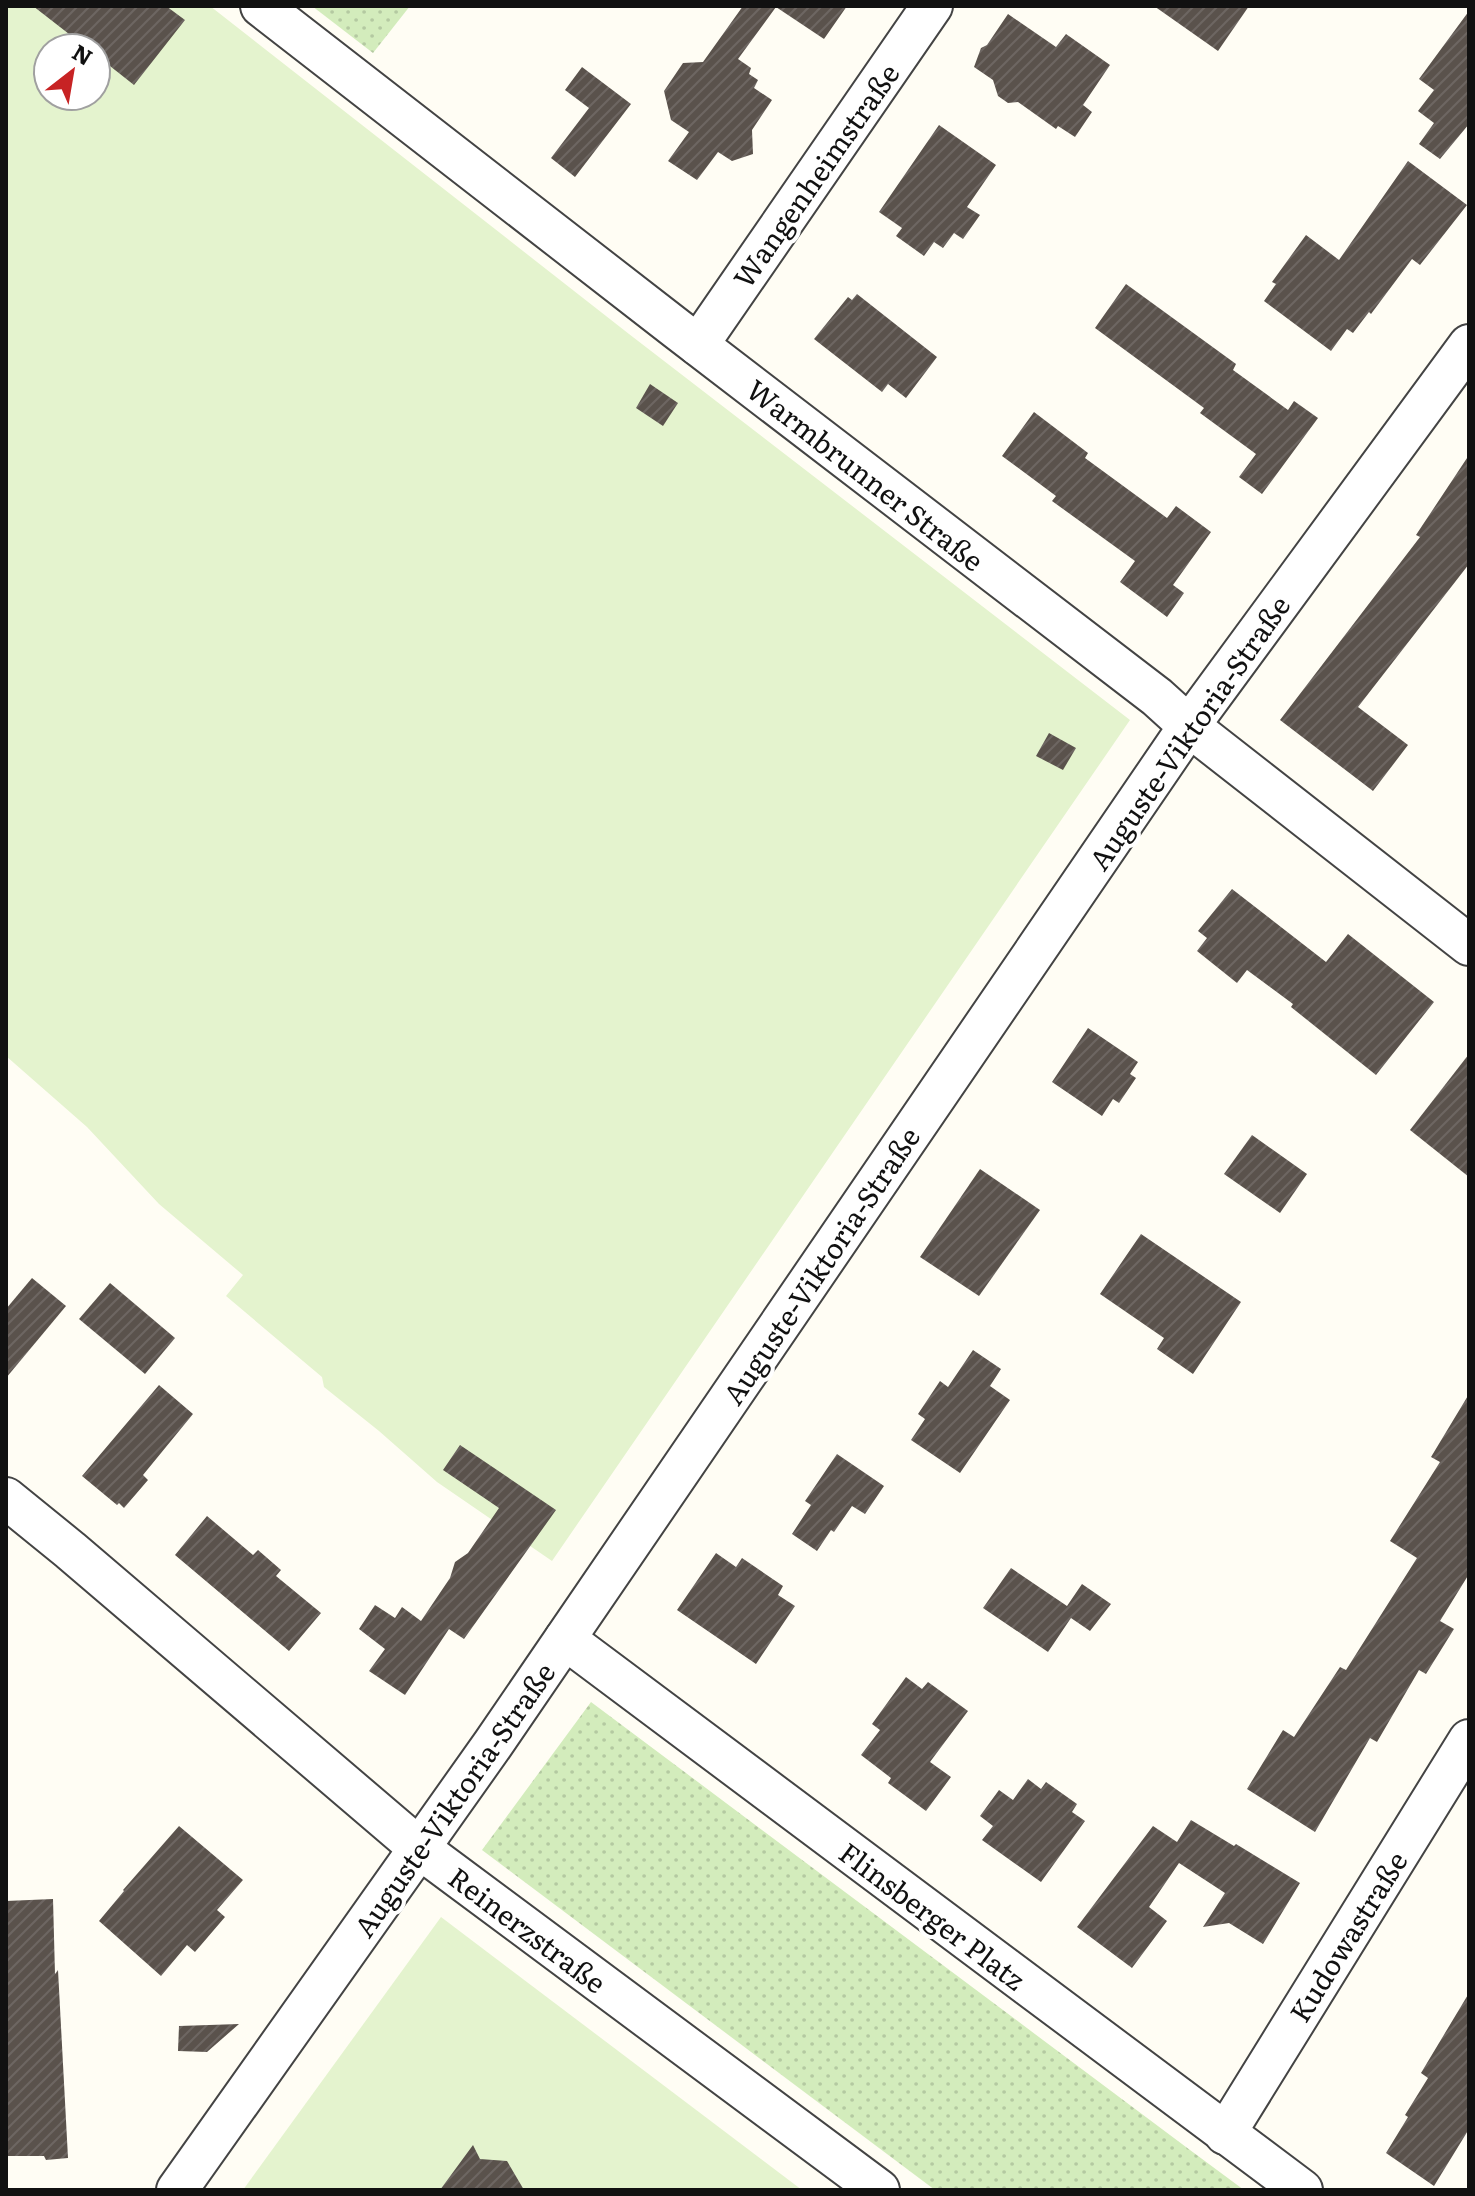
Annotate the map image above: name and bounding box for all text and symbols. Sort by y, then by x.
north arrow [32,32,112,112]
text: N [67,35,99,72]
street label: Wangenheimstraße [722,54,908,296]
street label: Warmbrunner Straße [738,368,994,580]
street label: Auguste-Viktoria-Straße [1077,586,1299,878]
street label: Auguste-Viktoria-Straße [711,1118,929,1412]
street label: Auguste-Viktoria-Straße [342,1653,564,1945]
street label: Flinsberger Platz [831,1831,1035,1999]
street label: Kudowastraße [1278,1843,1416,2029]
street label: Reinerzstraße [440,1856,616,2002]

